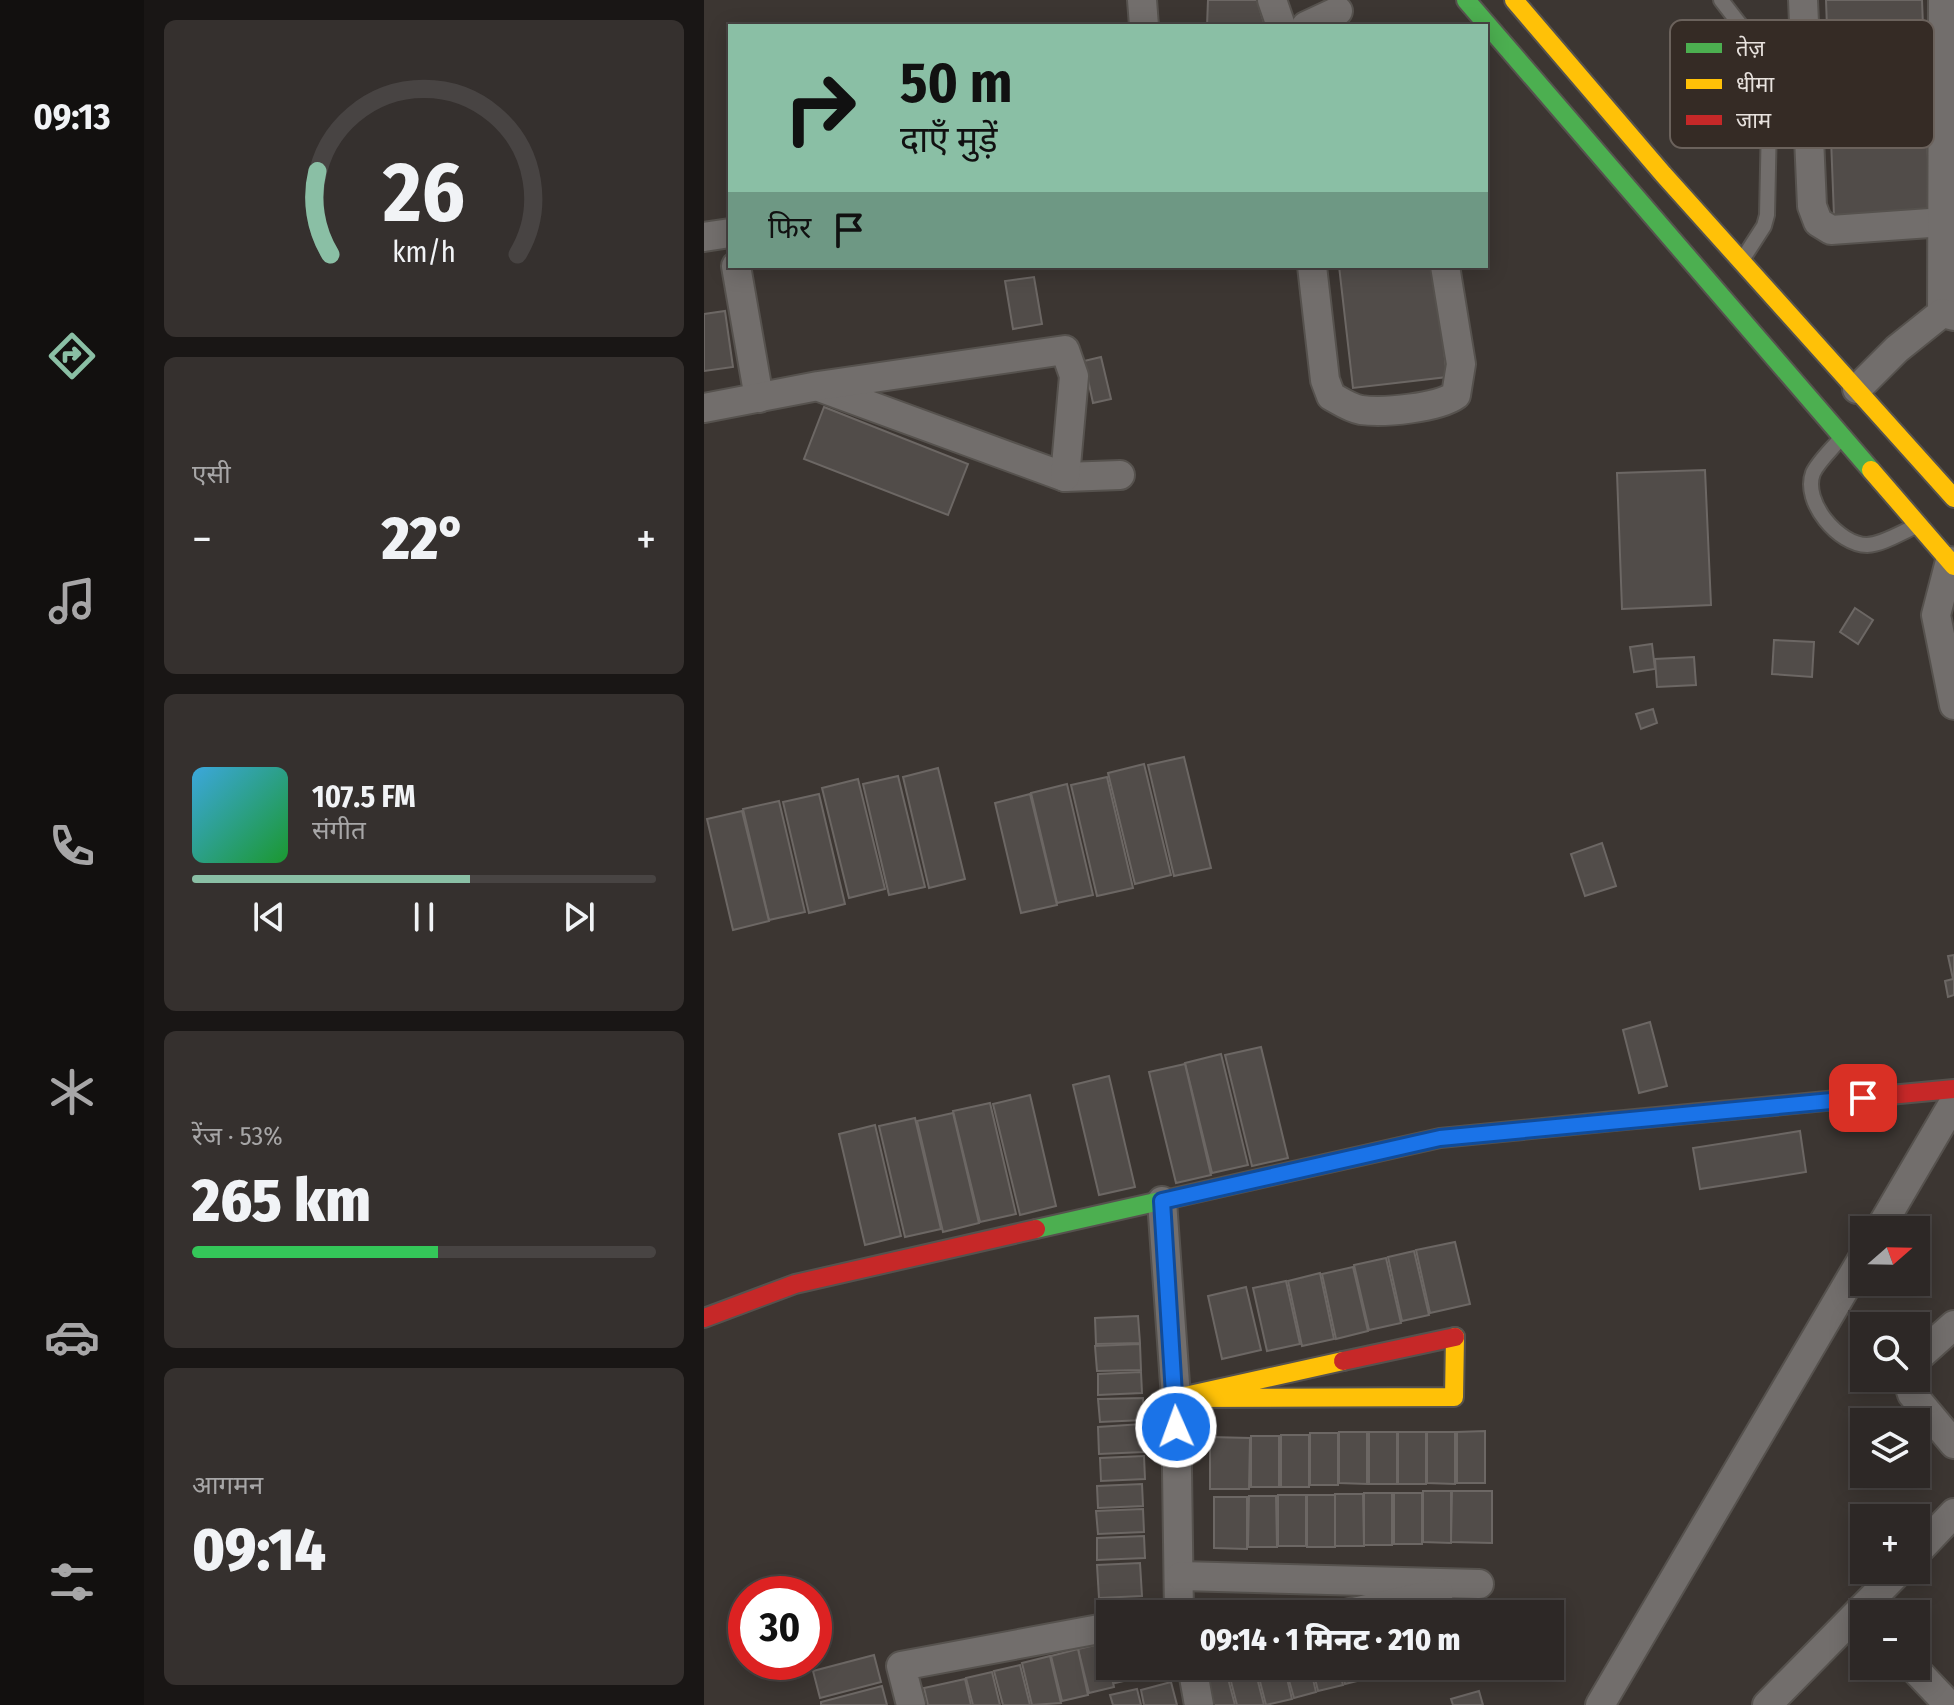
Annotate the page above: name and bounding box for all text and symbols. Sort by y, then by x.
legend [1670,20,1934,148]
text: तेज़ [1736,35,1766,62]
text: 50 m [900,50,1012,117]
icon: right [768,56,872,160]
text: धीमा [1736,71,1774,98]
text: 09:13 [33,95,111,139]
text: जाम [1736,107,1772,134]
text: दाएँ मुड़ें [900,118,998,162]
text: 26 [382,142,465,242]
icon: arrive [827,208,871,252]
text: फिर [768,210,811,246]
text: km/h [392,235,456,270]
icon: directions [44,328,100,384]
text: एसी [192,459,231,490]
text: 22° [382,503,466,575]
text: − [192,513,212,566]
text: + [636,513,656,566]
icon: music [44,573,100,629]
text: 107.5 FM [312,779,416,815]
text: संगीत [312,815,366,846]
icon: phone [44,818,100,874]
icon: previous [247,895,291,939]
icon: pause [402,895,446,939]
icon: next [557,895,601,939]
icon: climate [44,1064,100,1120]
pin [1829,1064,1897,1132]
icon: arrive [1841,1076,1885,1120]
text: रेंज · 53% [192,1121,283,1152]
text: 265 km [192,1165,371,1237]
north arrow [1850,1216,1930,1296]
map controls [1850,1216,1930,1680]
icon: car [44,1309,100,1365]
button: search [1850,1312,1930,1392]
position arrow [1134,1385,1218,1469]
button: layers [1850,1408,1930,1488]
text: आगमन [192,1470,263,1501]
button: + [1850,1504,1930,1584]
text: 09:14 [192,1514,326,1586]
icon: filters [44,1554,100,1610]
speed limit sign: 30 [728,1576,832,1680]
button: − [1850,1600,1930,1680]
text: 09:14 · 1 मिनट · 210 m [1200,1622,1460,1658]

